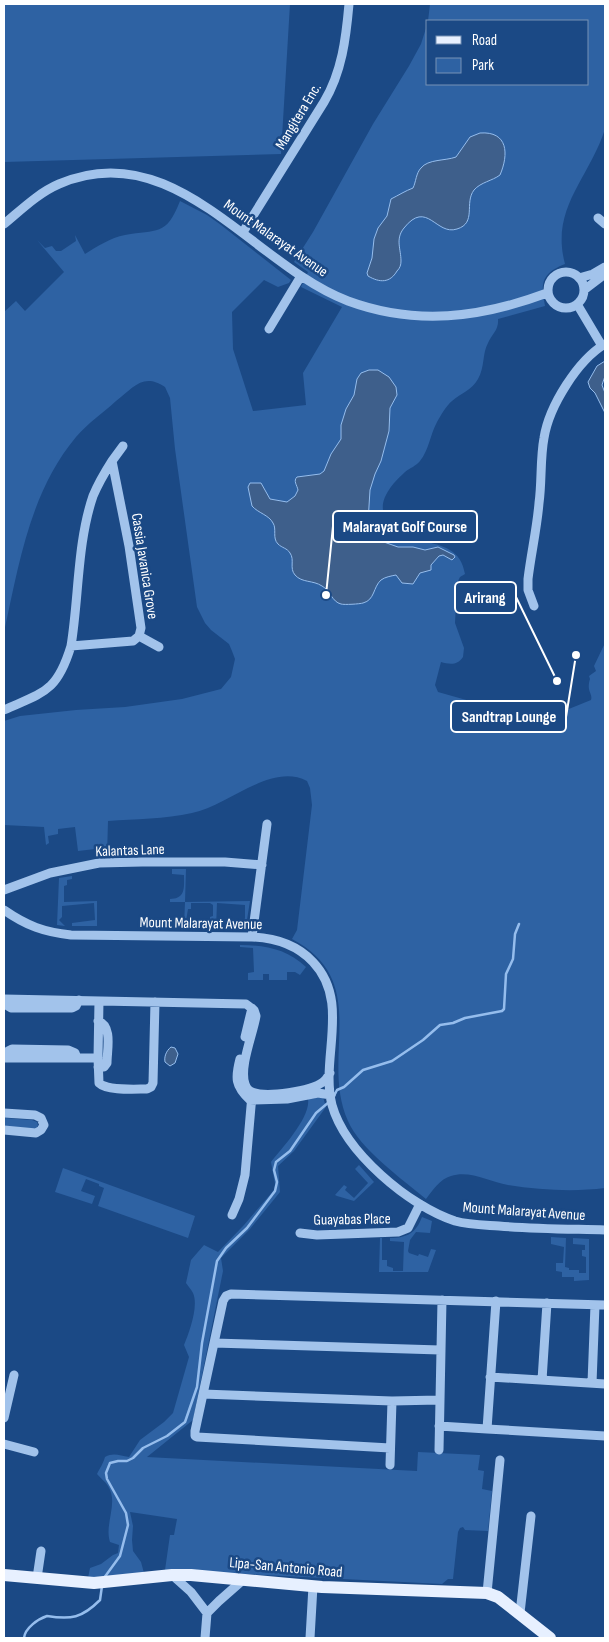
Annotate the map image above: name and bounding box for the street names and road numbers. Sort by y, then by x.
street label: Mangitera Enc. [271,79,326,153]
street label: Mount Malarayat Avenue [220,195,331,281]
street label: Cassia Javanica Grove [127,512,162,620]
street label: Kalantas Lane [95,840,165,861]
street label: Mount Malarayat Avenue [139,913,263,934]
street label: Mount Malarayat Avenue [462,1198,586,1225]
street label: Guayabas Place [313,1209,391,1230]
street label: Lipa-San Antonio Road [229,1553,343,1582]

